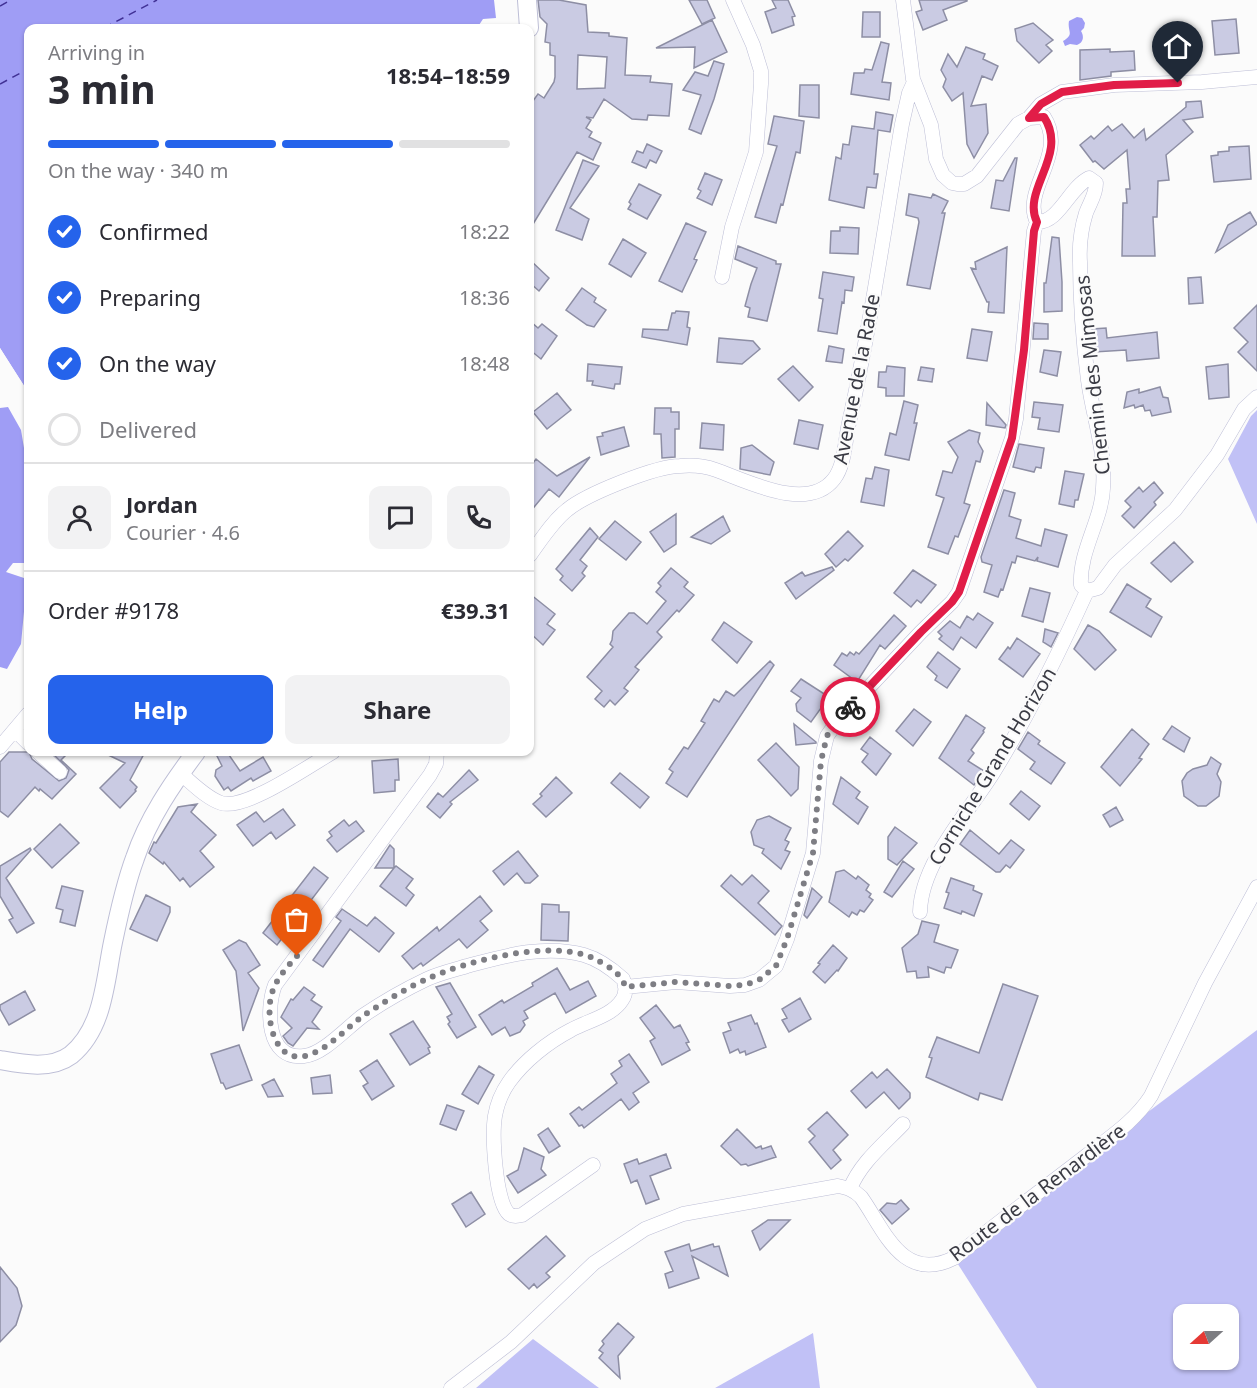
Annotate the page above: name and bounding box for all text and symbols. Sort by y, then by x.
pin [1152,21,1203,83]
icon: home [1161,30,1194,63]
text: Arriving in [48,39,145,66]
text: 18:54–18:59 [386,60,510,90]
text: 3 min [48,62,155,115]
text: On the way · 340 m [48,157,228,184]
icon: check [48,215,81,248]
text: Confirmed [99,216,209,246]
text: 18:22 [459,218,510,245]
street label: Chemin des Mimosas [1068,274,1116,476]
icon: check [48,281,81,314]
text: Preparing [99,282,201,312]
text: 18:36 [459,284,510,311]
street label: Avenue de la Rade [826,291,886,467]
icon: check [48,347,81,380]
text: On the way [99,348,216,378]
text: 18:48 [459,350,510,377]
text: Delivered [99,414,197,444]
button: person [48,486,111,549]
button: chat [369,486,432,549]
button: phone [447,486,510,549]
text: Jordan [126,489,198,519]
text: Courier · 4.6 [126,519,240,546]
text: Order #9178 [48,595,179,625]
text: €39.31 [441,595,510,625]
street label: Corniche Grand Horizon [922,662,1062,870]
button: Help [48,675,273,744]
button: Share [285,675,510,744]
courier [820,677,880,737]
icon: bike [834,691,867,724]
pin [271,894,322,956]
icon: bag [280,903,313,936]
street label: Route de la Renardière [943,1117,1131,1267]
north arrow [1173,1304,1239,1370]
map controls [1173,1304,1239,1370]

